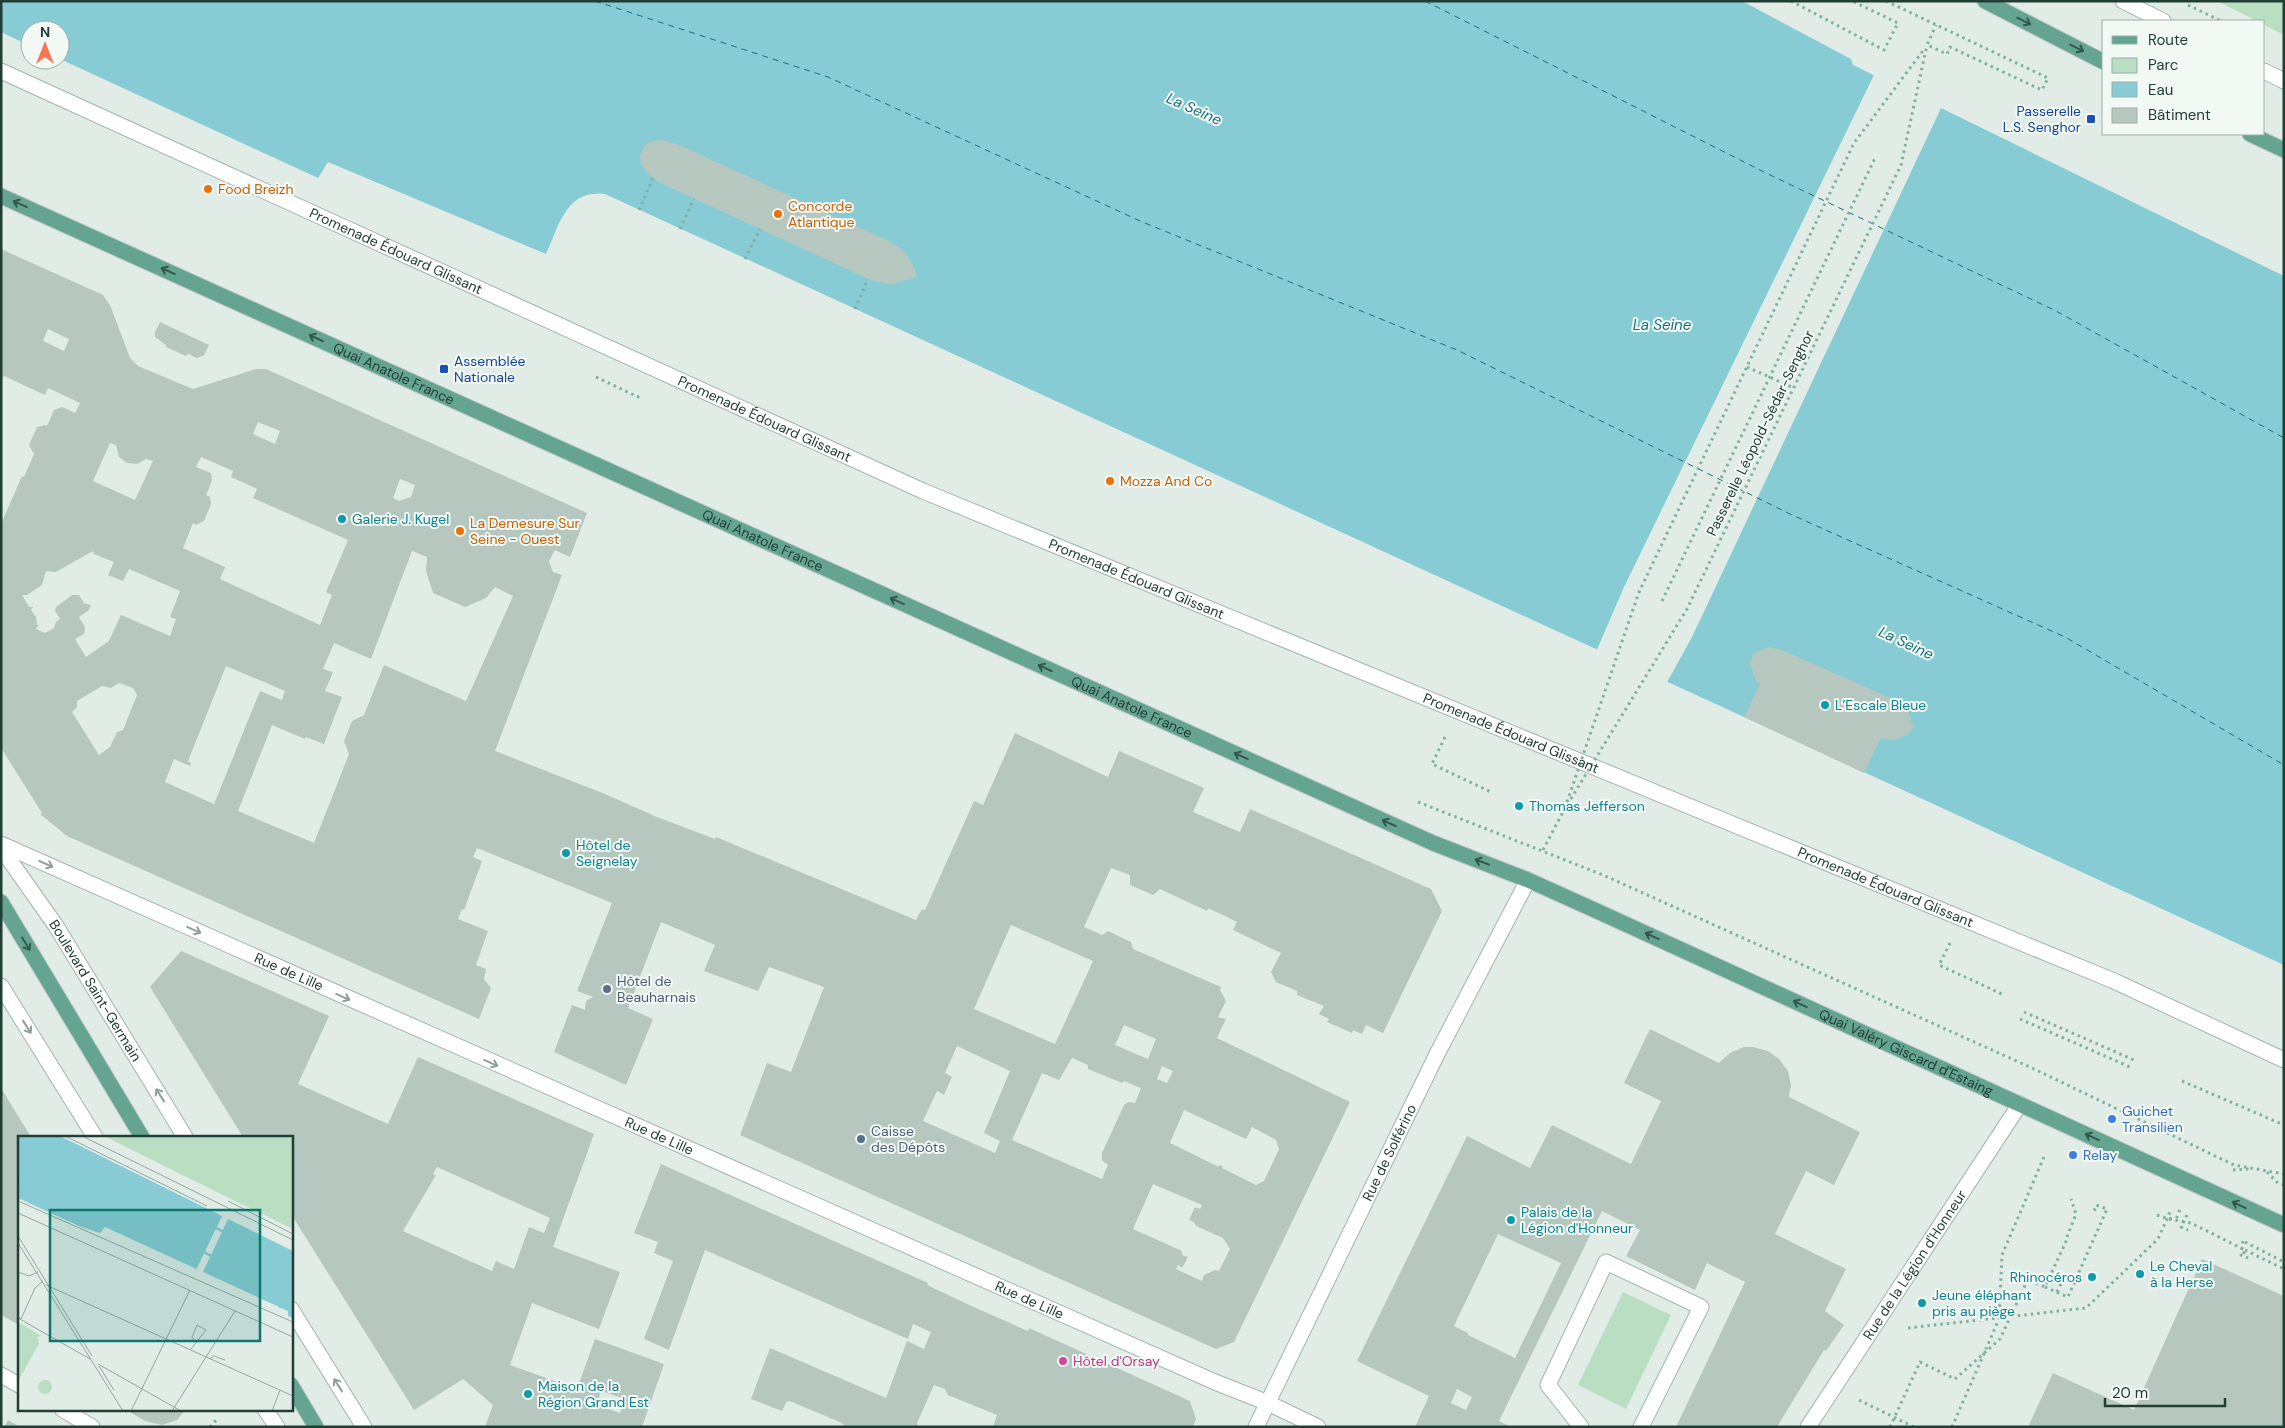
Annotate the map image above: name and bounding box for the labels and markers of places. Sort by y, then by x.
place label: Passerelle L.S. Senghor [2003,102,2081,136]
marker: Passerelle L.S. Senghor [2085,113,2097,125]
place label: Food Breizh [218,180,293,198]
marker: Food Breizh [202,183,214,195]
place label: Concorde Atlantique [788,197,855,231]
marker: Concorde Atlantique [772,208,784,220]
place label: Assemblée Nationale [454,352,526,386]
marker: Assemblée Nationale [438,363,450,375]
place label: Mozza And Co [1120,472,1212,490]
marker: Mozza And Co [1104,475,1116,487]
place label: Galerie J. Kugel [352,510,449,528]
marker: Galerie J. Kugel [336,513,348,525]
place label: La Demesure Sur Seine - Ouest [470,514,580,548]
marker: La Demesure Sur Seine - Ouest [454,525,466,537]
place label: L’Escale Bleue [1835,696,1926,714]
marker: L’Escale Bleue [1819,699,1831,711]
place label: Thomas Jefferson [1529,797,1645,815]
marker: Thomas Jefferson [1513,800,1525,812]
place label: Hôtel de Seignelay [576,836,638,870]
marker: Hôtel de Seignelay [560,847,572,859]
place label: Hôtel de Beauharnais [617,972,696,1006]
marker: Hôtel de Beauharnais [601,983,613,995]
place label: Guichet Transilien [2122,1102,2183,1136]
marker: Guichet Transilien [2106,1113,2118,1125]
place label: Caisse des Dépôts [871,1122,945,1156]
marker: Caisse des Dépôts [855,1133,867,1145]
place label: Relay [2083,1146,2117,1164]
marker: Relay [2067,1149,2079,1161]
place label: Palais de la Légion d'Honneur [1521,1203,1633,1237]
marker: Palais de la Légion d'Honneur [1505,1214,1517,1226]
place label: Le Cheval à la Herse [2150,1257,2213,1291]
place label: Rhinocéros [2010,1268,2082,1286]
marker: Le Cheval à la Herse [2134,1268,2146,1280]
marker: Rhinocéros [2086,1271,2098,1283]
place label: Jeune éléphant pris au piège [1932,1286,2032,1320]
marker: Jeune éléphant pris au piège [1916,1297,1928,1309]
place label: Hôtel d'Orsay [1073,1352,1160,1370]
marker: Hôtel d'Orsay [1057,1355,1069,1367]
place label: Maison de la Région Grand Est [538,1377,649,1411]
marker: Maison de la Région Grand Est [522,1388,534,1400]

